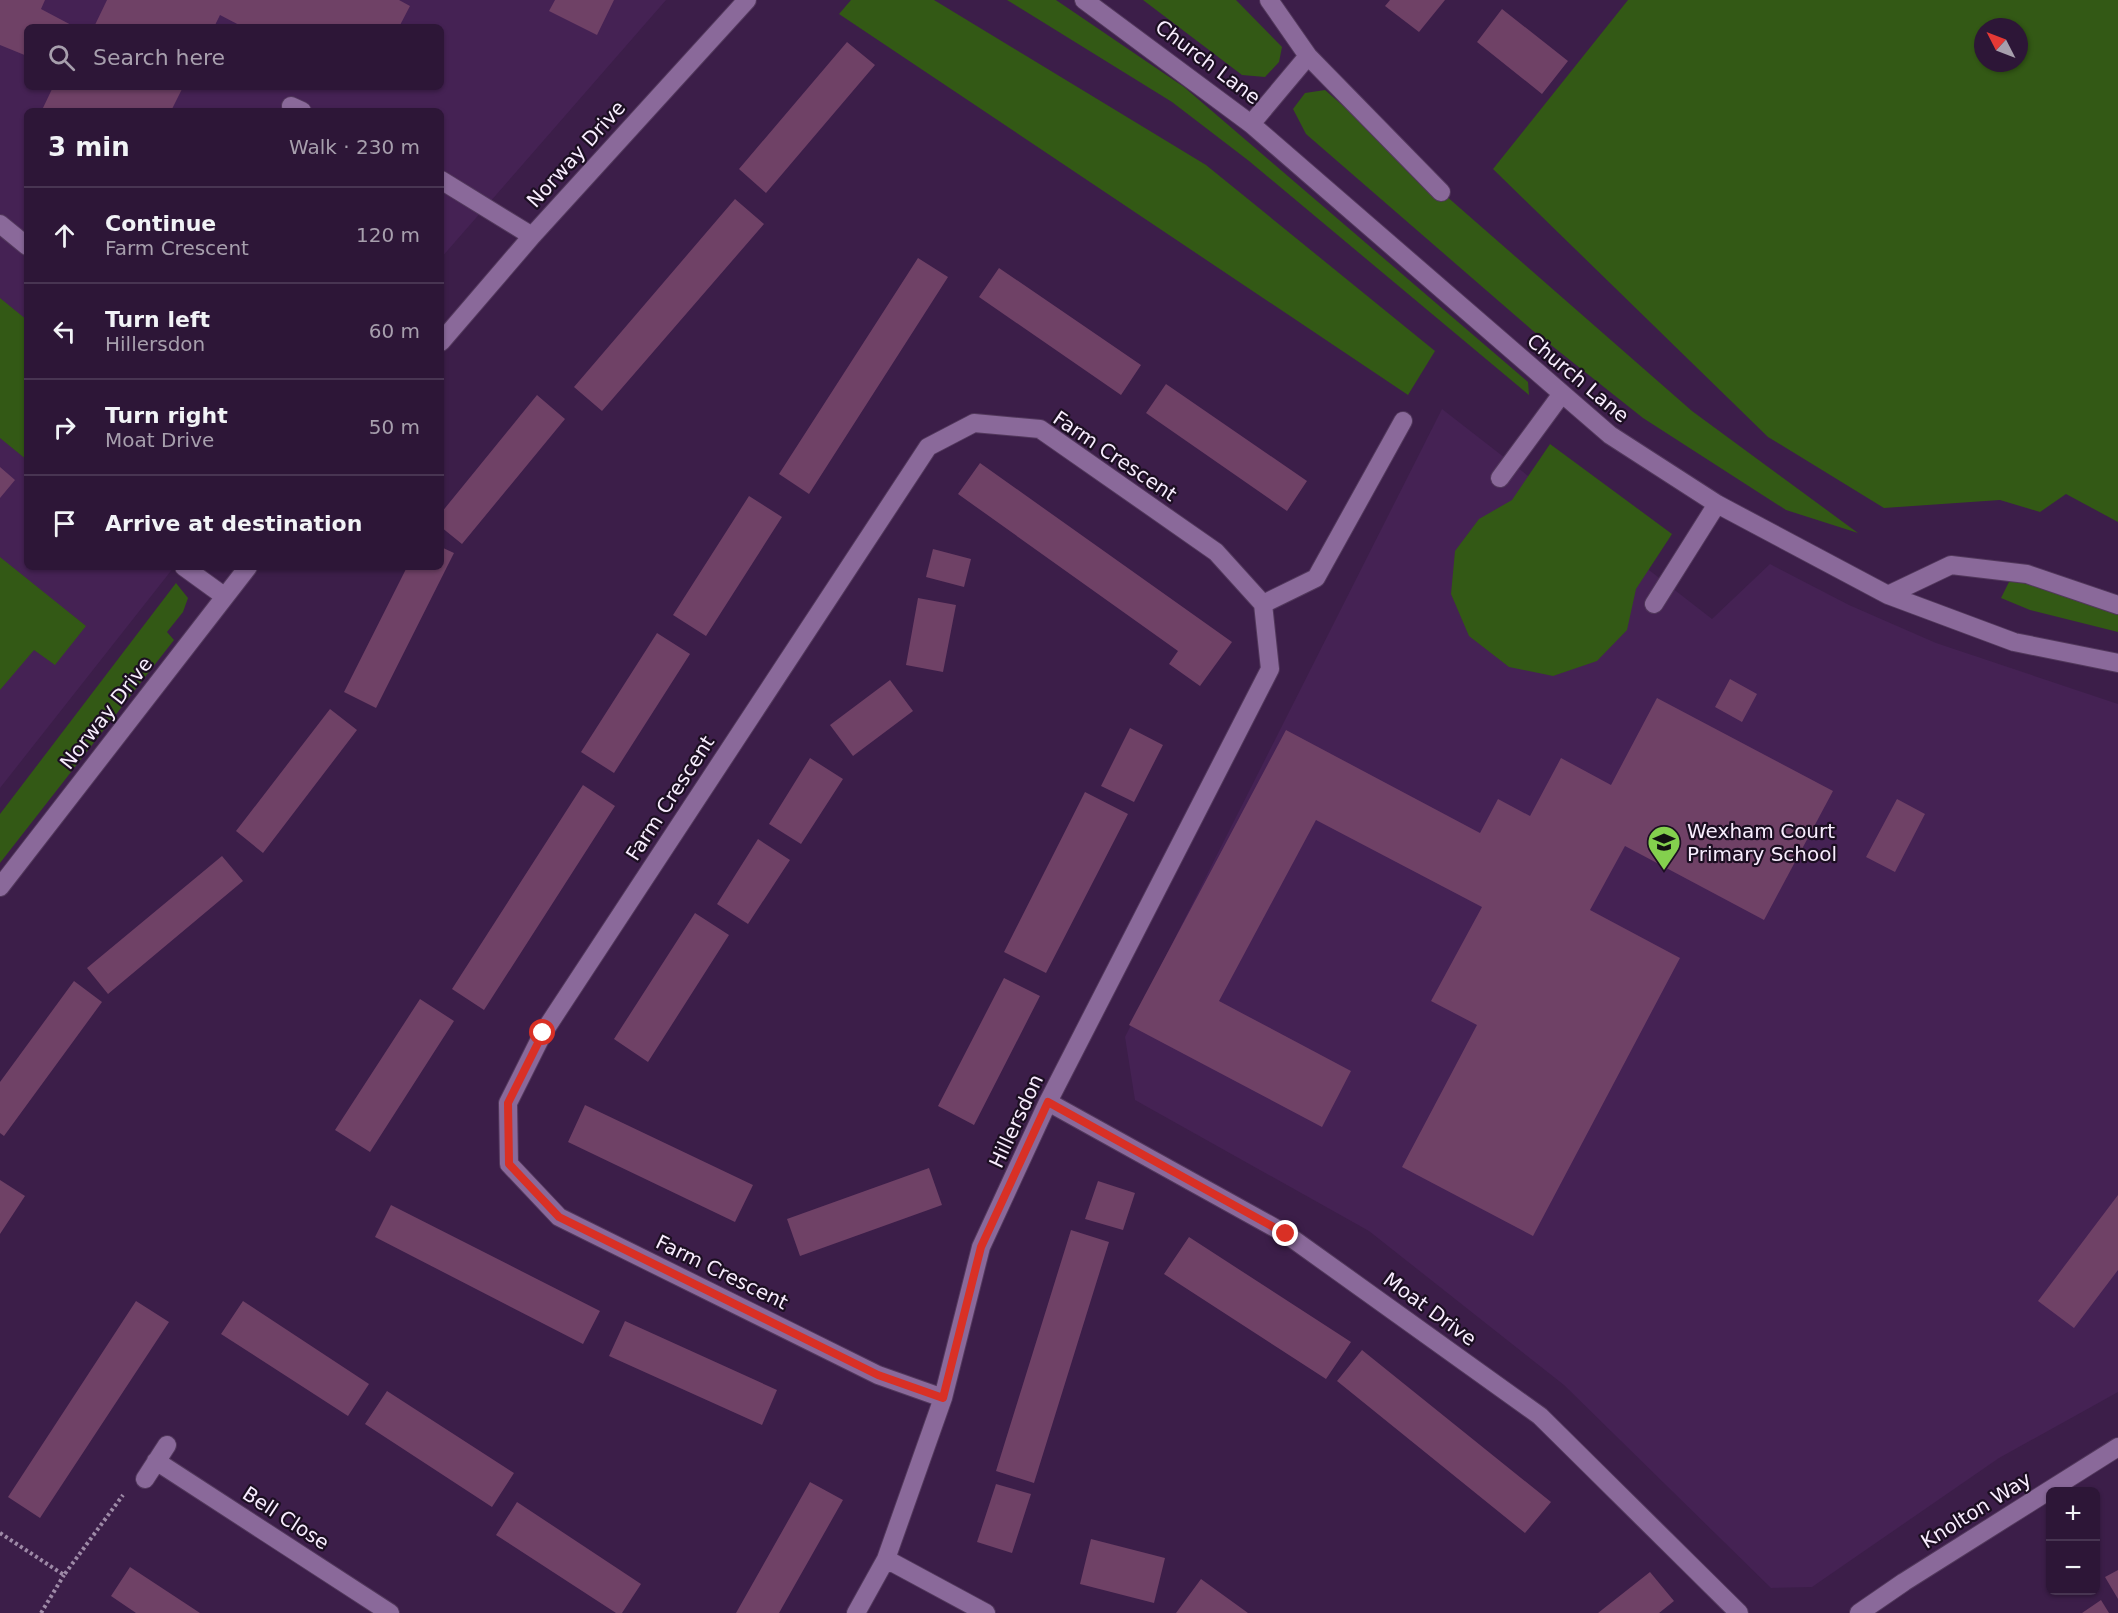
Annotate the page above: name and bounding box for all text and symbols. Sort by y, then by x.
street label: Church Lane [1151,15,1265,109]
north arrow [1974,18,2028,72]
search box [24,24,444,90]
icon: search [45,41,78,74]
text: Search here [93,45,225,70]
street label: Norway Drive [522,96,630,212]
text: 3 min [48,132,130,162]
text: Walk · 230 m [289,135,420,159]
text: Continue [105,211,216,236]
icon: ahead [48,219,81,252]
text: 120 m [356,223,420,247]
text: Farm Crescent [105,236,249,260]
text: Turn left [105,307,210,332]
icon: left [48,315,81,348]
text: 60 m [369,319,420,343]
street label: Church Lane [1522,328,1634,428]
text: Hillersdon [105,332,205,356]
text: Turn right [105,403,228,428]
street label: Farm Crescent [1049,406,1181,506]
icon: right [48,411,81,444]
text: 50 m [369,415,420,439]
text: Moat Drive [105,428,214,452]
icon: arrive [48,507,81,540]
text: Arrive at destination [105,511,362,536]
street label: Norway Drive [55,652,157,774]
street label: Farm Crescent [621,731,719,865]
place label: Wexham Court Primary School [1687,819,1837,866]
school or university icon: Wexham Court Primary School [1646,824,1682,871]
route start [529,1019,555,1045]
street label: Hillersdon [984,1070,1048,1172]
route end [1272,1220,1298,1246]
street label: Farm Crescent [652,1230,792,1314]
street label: Moat Drive [1379,1267,1481,1351]
street label: Knolton Way [1917,1467,2036,1553]
street label: Bell Close [238,1481,334,1555]
map controls [2046,1487,2100,1595]
button: + [2046,1487,2100,1541]
button: − [2046,1541,2100,1595]

